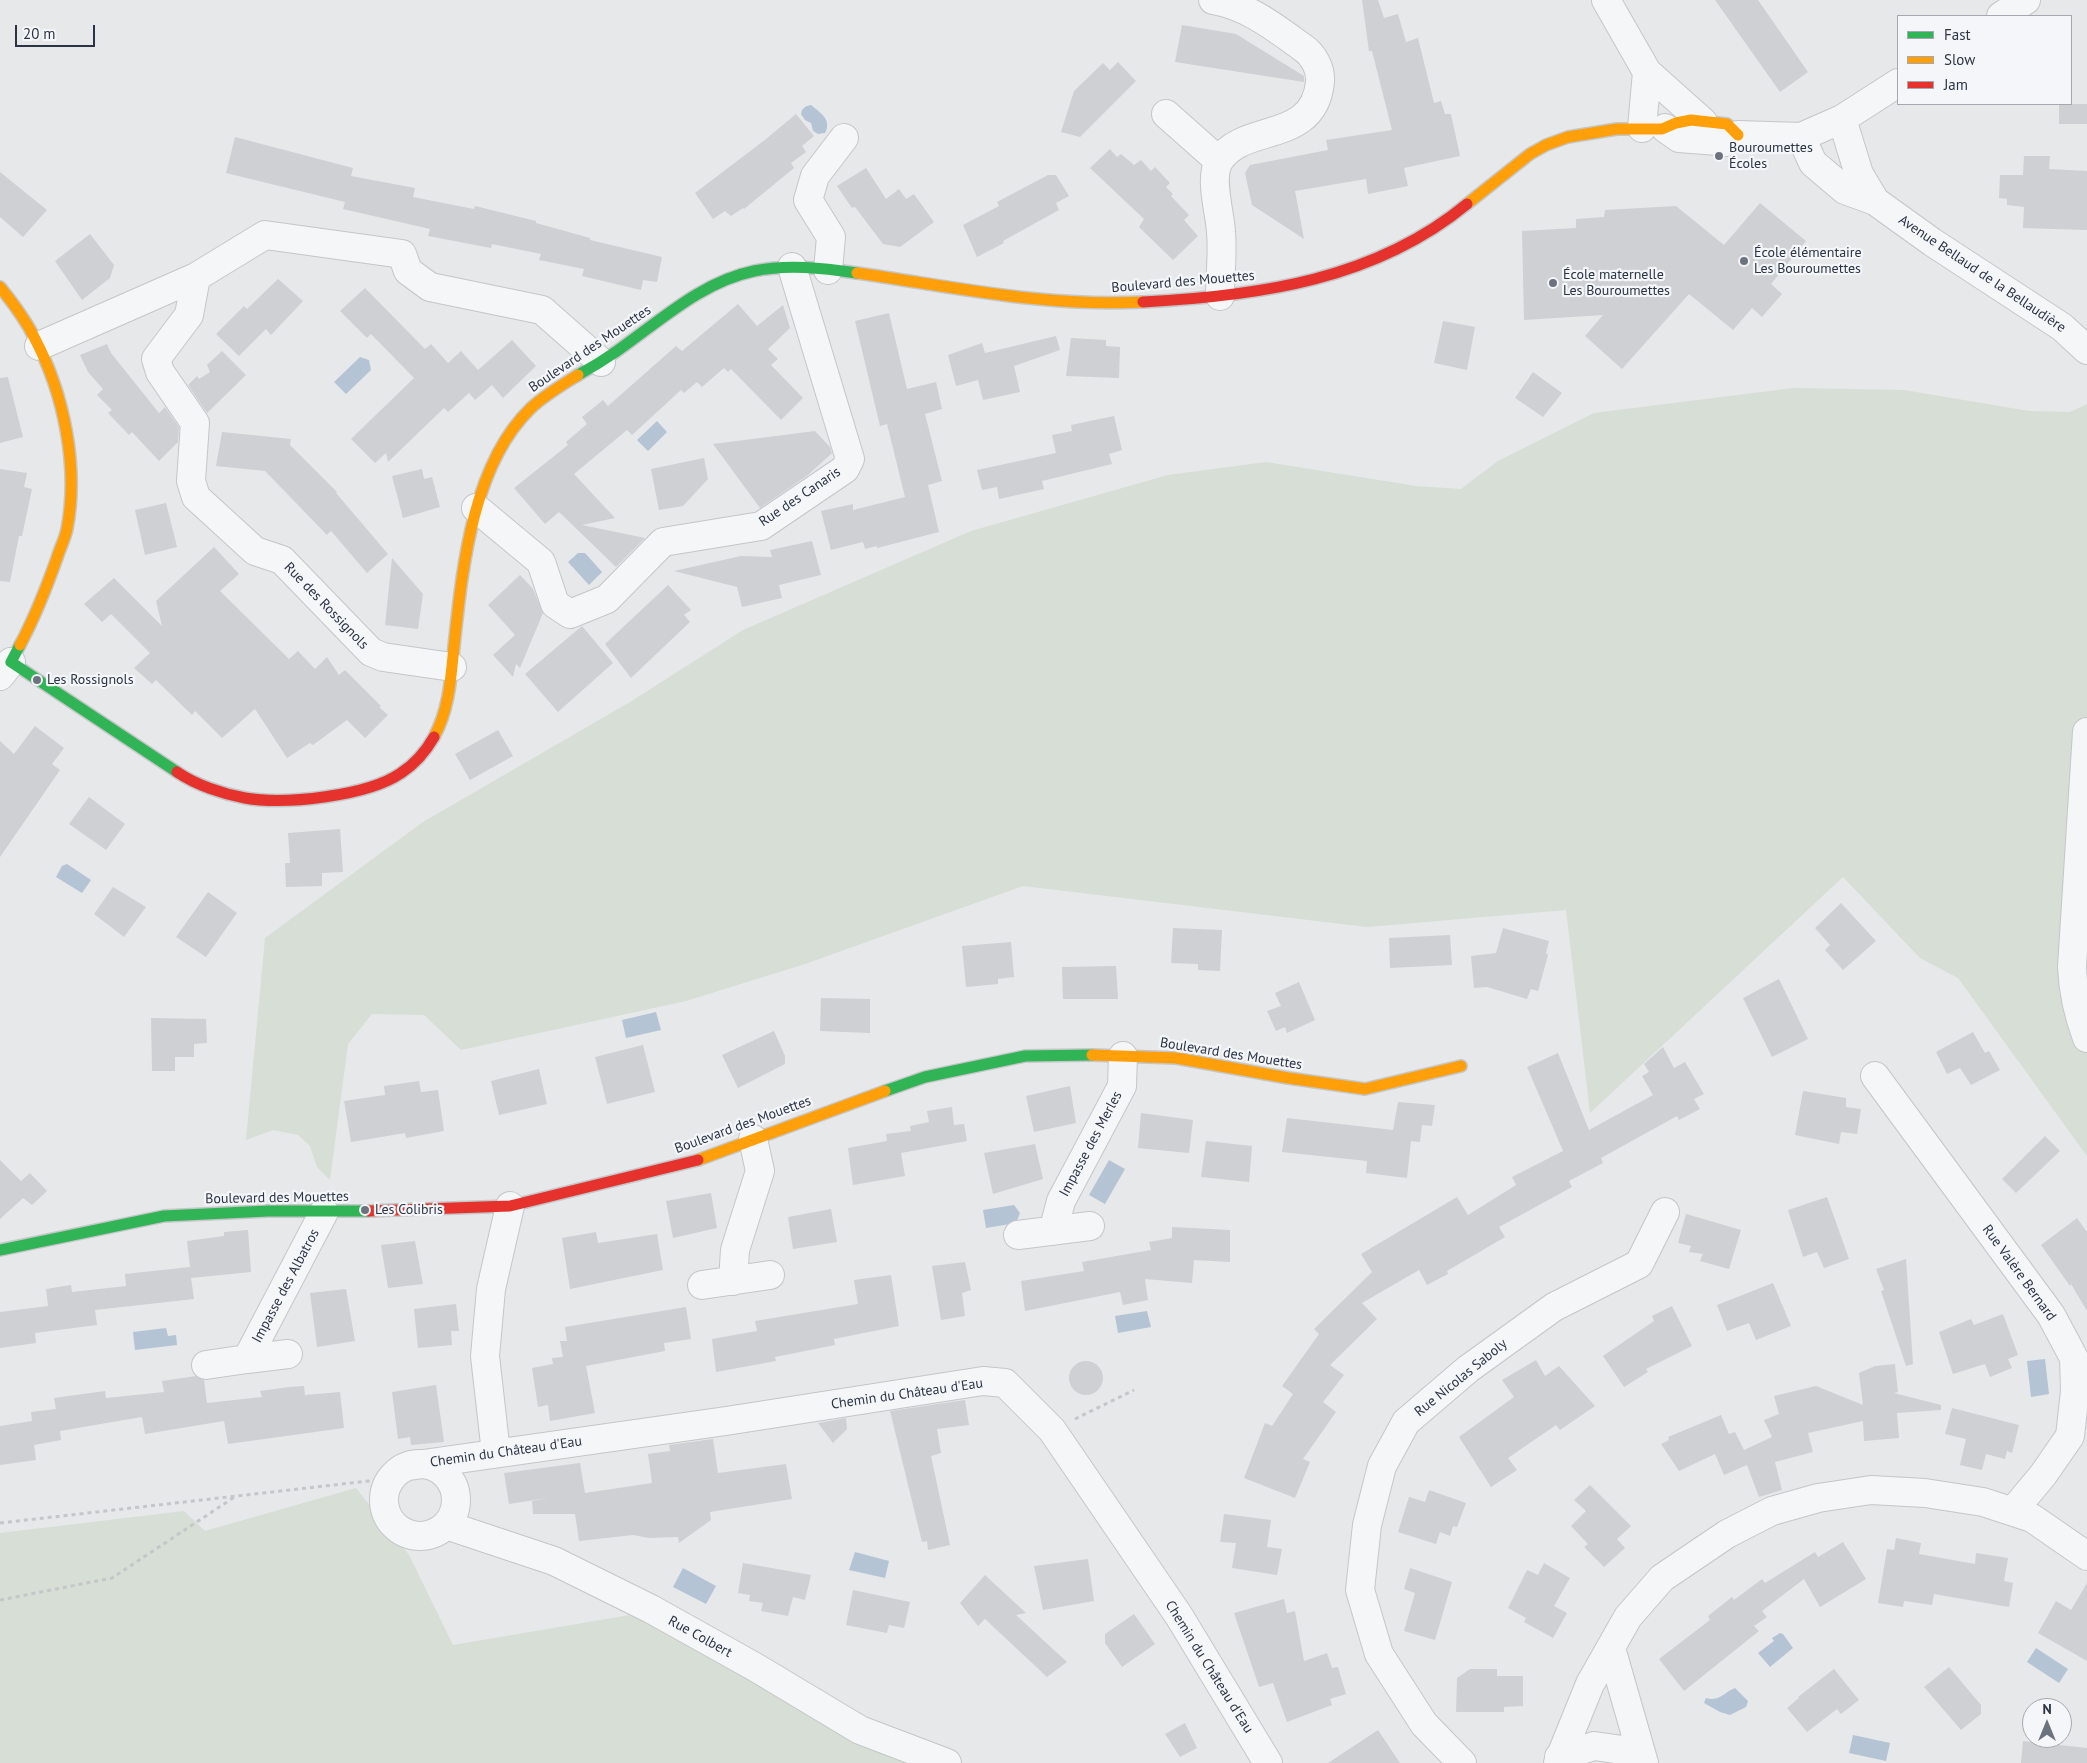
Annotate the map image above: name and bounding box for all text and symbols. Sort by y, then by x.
scale bar [18,15,98,47]
legend [1897,15,2072,105]
text: 20 m [23,24,56,43]
text: Fast [1944,25,1971,44]
text: Slow [1944,50,1975,69]
text: Jam [1944,75,1968,94]
place label: Bouroumettes Écoles [1729,140,1813,172]
marker: Bouroumettes Écoles [1713,150,1725,162]
street label: Avenue Bellaud de la Bellaudière [1895,212,2069,336]
place label: École élémentaire Les Bouroumettes [1754,245,1862,278]
marker: École élémentaire Les Bouroumettes [1738,255,1750,267]
street label: Boulevard des Mouettes [1111,267,1255,297]
place label: École maternelle Les Bouroumettes [1563,267,1670,300]
marker: École maternelle Les Bouroumettes [1547,277,1559,289]
street label: Boulevard des Mouettes [526,302,654,396]
street label: Rue des Canaris [756,464,844,530]
street label: Rue des Rossignols [280,559,372,653]
place label: Les Rossignols [47,672,134,688]
marker: Les Rossignols [31,674,43,686]
street label: Boulevard des Mouettes [1159,1034,1303,1074]
street label: Impasse des Merles [1056,1088,1126,1200]
street label: Boulevard des Mouettes [673,1093,813,1157]
street label: Boulevard des Mouettes [205,1188,349,1208]
place label: Les Colibris [375,1202,443,1218]
marker: Les Colibris [359,1204,371,1216]
street label: Rue Valère Bernard [1979,1222,2059,1324]
street label: Impasse des Albatros [249,1226,323,1346]
street label: Rue Nicolas Saboly [1411,1336,1511,1420]
street label: Chemin du Château d'Eau [830,1375,984,1413]
street label: Chemin du Château d'Eau [429,1433,583,1471]
street label: Chemin du Château d'Eau [1161,1598,1257,1736]
street label: Rue Colbert [665,1613,735,1661]
north arrow [2022,1698,2072,1748]
text: N [2042,1700,2052,1718]

